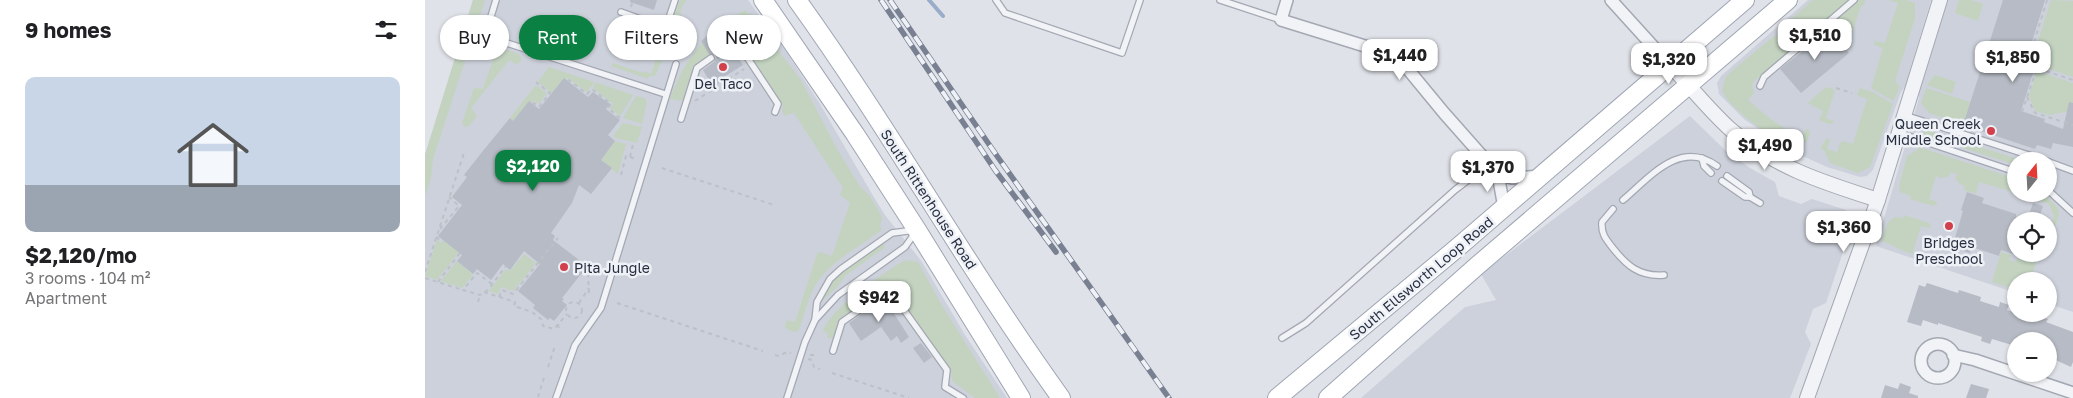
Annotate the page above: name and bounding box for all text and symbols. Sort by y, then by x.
chip: Buy [440,15,509,60]
chip: Rent [519,15,596,60]
chip: Filters [606,15,697,60]
chip: New [707,15,781,60]
icon: filters [372,16,400,44]
text: 9 homes [25,17,111,43]
pin: $1,510 [1774,18,1856,61]
text: $1,510 [1789,25,1841,45]
pin: $1,440 [1359,38,1441,81]
pin: $1,850 [1972,41,2054,83]
pin: $1,320 [1628,42,1710,85]
text: $1,440 [1373,45,1427,65]
text: $1,850 [1986,47,2040,67]
text: $1,320 [1642,49,1696,69]
marker: Del Taco [717,61,729,73]
place label: Del Taco [694,75,752,92]
icon: home [168,110,258,200]
place label: Queen Creek Middle School [1886,115,1981,148]
marker: Queen Creek Middle School [1985,125,1997,137]
street label: South Rittenhouse Road [877,126,981,272]
pin: $1,490 [1724,128,1806,171]
text: $1,490 [1738,135,1792,155]
pin: $2,120 [492,150,574,192]
pin: $1,370 [1447,150,1529,193]
north arrow [2007,152,2057,202]
map controls [2007,152,2057,382]
text: $2,120 [506,156,560,176]
text: $1,370 [1462,157,1514,177]
pin: $1,360 [1803,210,1885,253]
button: locate [2007,212,2057,262]
street label: South Ellsworth Loop Road [1346,213,1496,343]
text: $1,360 [1817,217,1871,237]
marker: Bridges Preschool [1943,220,1955,232]
place label: Bridges Preschool [1915,234,1983,267]
text: $2,120/mo [25,242,137,268]
place label: Pita Jungle [574,259,650,276]
marker: Pita Jungle [558,261,570,273]
text: 3 rooms · 104 m² [25,268,150,288]
button: + [2007,272,2057,322]
pin: $942 [849,280,909,323]
text: $942 [859,287,899,307]
text: Apartment [25,288,107,308]
button: − [2007,332,2057,382]

